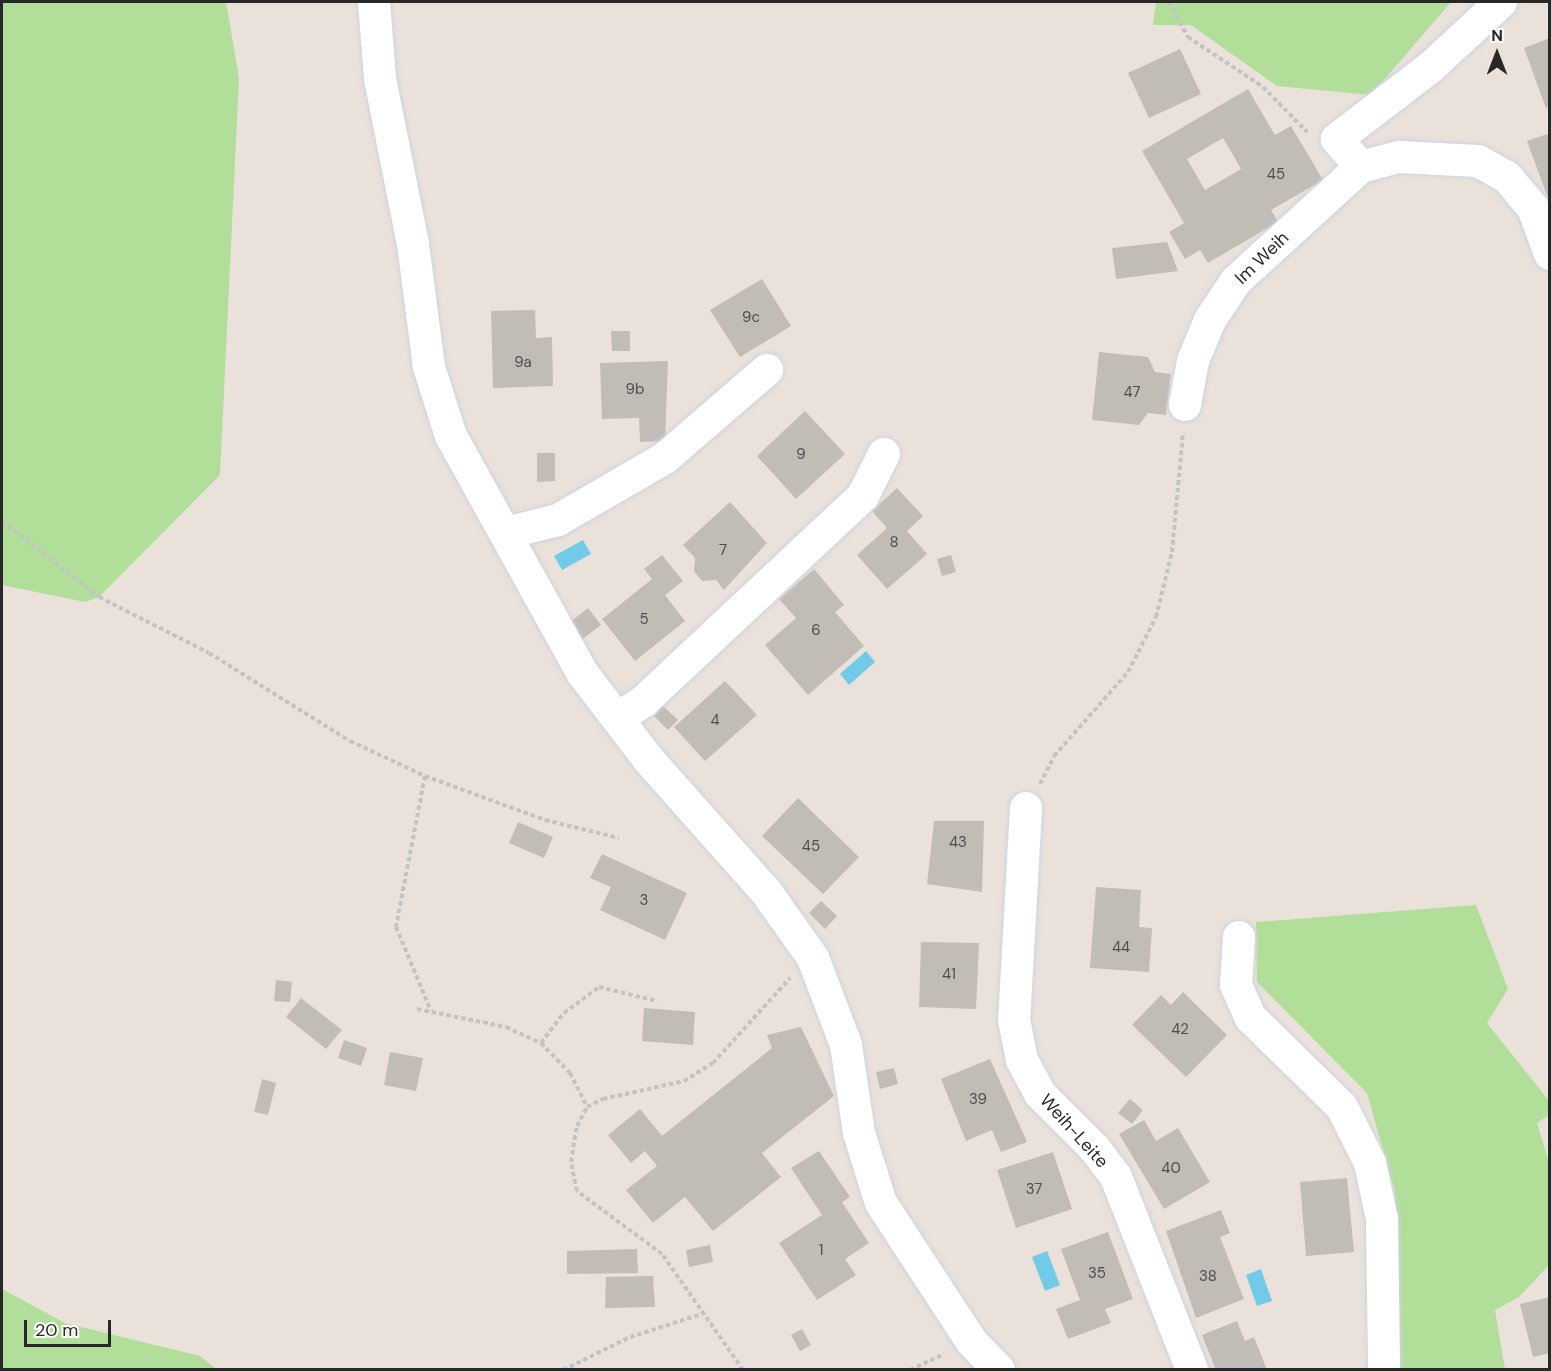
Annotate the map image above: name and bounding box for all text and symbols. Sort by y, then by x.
north arrow [1467,24,1527,84]
text: N [1491,25,1503,46]
house number: 45 [1267,166,1285,184]
street label: Im Weih [1231,227,1293,289]
house number: 9c [742,309,760,327]
house number: 9a [514,354,532,372]
house number: 9b [626,381,644,399]
house number: 47 [1123,384,1141,402]
house number: 9 [796,446,806,464]
house number: 8 [889,534,899,552]
house number: 7 [719,542,727,560]
house number: 5 [639,611,649,629]
house number: 6 [811,622,821,640]
house number: 4 [710,712,720,730]
house number: 43 [949,834,967,852]
house number: 45 [802,838,820,856]
house number: 3 [640,892,648,910]
house number: 44 [1112,939,1130,957]
house number: 41 [942,966,956,984]
house number: 42 [1171,1021,1189,1039]
street label: Weih-Leite [1035,1090,1113,1172]
house number: 39 [969,1091,987,1109]
house number: 40 [1161,1160,1181,1178]
house number: 37 [1026,1181,1042,1199]
house number: 1 [819,1242,823,1260]
house number: 35 [1088,1265,1106,1283]
house number: 38 [1199,1268,1217,1286]
scale bar [27,1308,114,1346]
text: 20 m [35,1318,78,1342]

